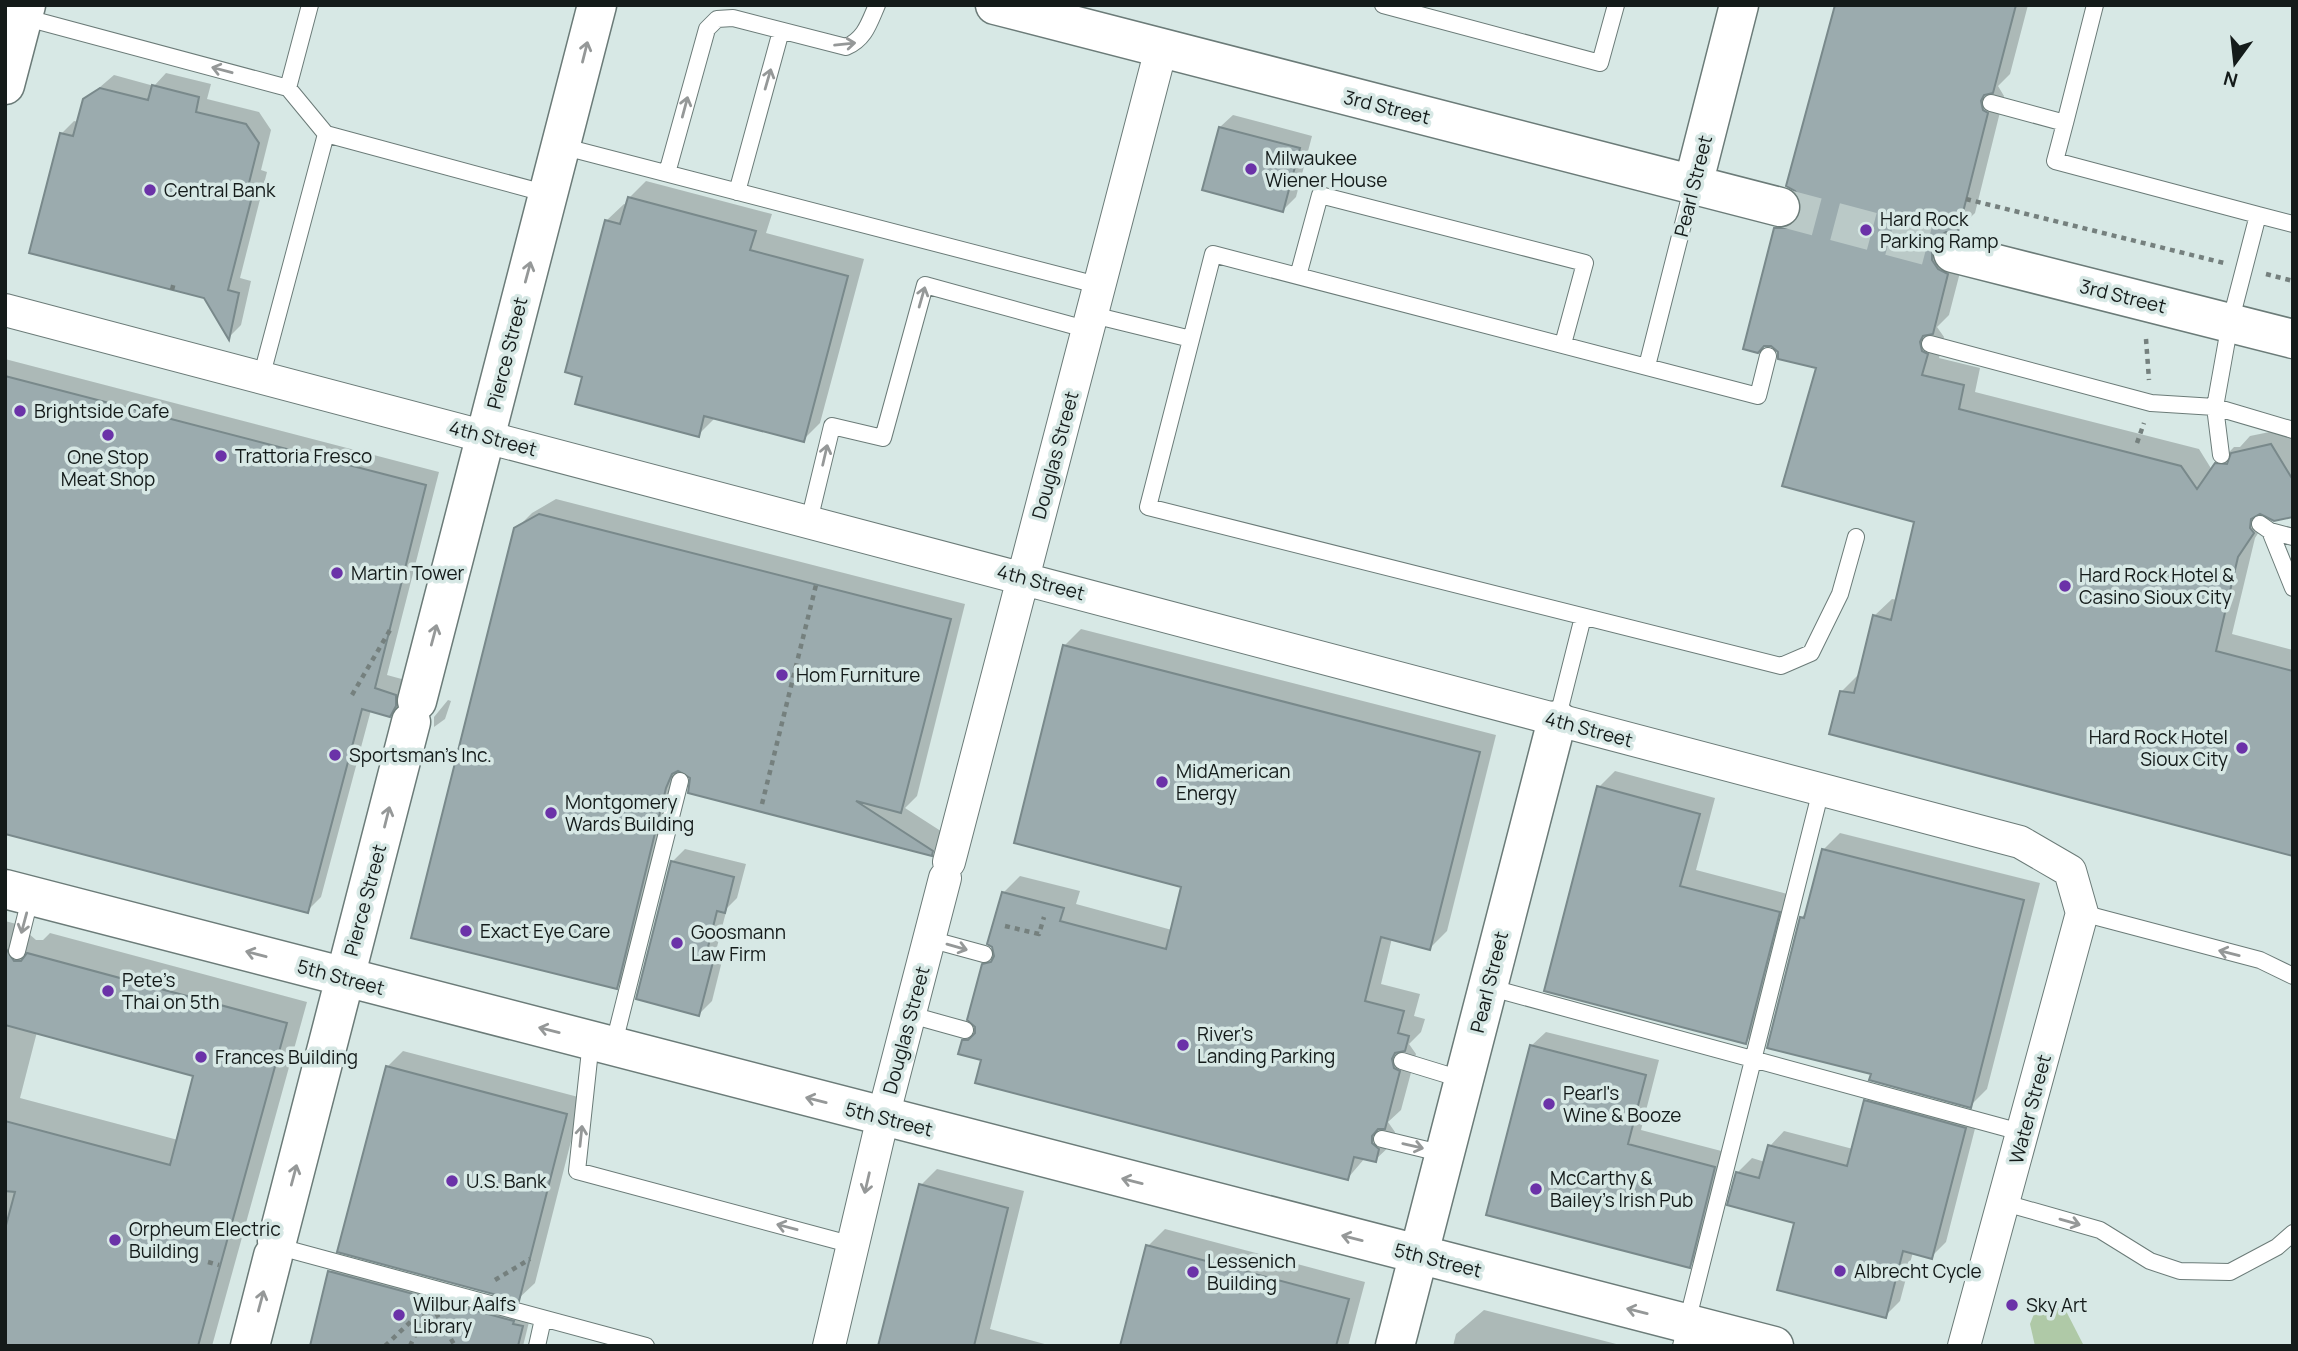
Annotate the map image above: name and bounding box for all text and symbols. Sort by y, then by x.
north arrow [2200,28,2270,98]
one-way arrow [833,38,855,51]
one-way arrow [579,41,592,64]
one-way arrow [211,63,233,76]
text: N [2221,65,2241,94]
one-way arrow [763,68,776,90]
street label: 3rd Street [1341,84,1433,130]
one-way arrow [679,97,692,119]
street label: Pearl Street [1668,133,1718,239]
place label: Milwaukee Wiener House [1265,145,1387,193]
marker: Milwaukee Wiener House [1243,161,1259,177]
place label: Central Bank [164,177,276,203]
marker: Central Bank [142,182,158,198]
place label: Hard Rock Parking Ramp [1880,206,1999,254]
marker: Hard Rock Parking Ramp [1858,222,1874,238]
one-way arrow [522,262,535,284]
street label: 3rd Street [2077,273,2169,319]
one-way arrow [916,286,929,309]
street label: Pierce Street [481,294,533,412]
street label: Douglas Street [1025,388,1085,522]
place label: Brightside Cafe [34,398,169,424]
marker: Brightside Cafe [12,403,28,419]
street label: 4th Street [446,414,540,462]
marker: One Stop Meat Shop [100,427,116,443]
place label: Trattoria Fresco [235,443,372,469]
place label: One Stop Meat Shop [61,444,155,492]
one-way arrow [819,444,832,467]
marker: Trattoria Fresco [213,448,229,464]
street label: 4th Street [994,558,1088,606]
place label: Martin Tower [351,560,464,586]
place label: Hard Rock Hotel & Casino Sioux City [2079,562,2235,610]
marker: Martin Tower [329,565,345,581]
marker: Hard Rock Hotel & Casino Sioux City [2057,578,2073,594]
one-way arrow [428,624,441,647]
place label: Hom Furniture [796,662,920,688]
marker: Hom Furniture [774,667,790,683]
street label: 4th Street [1542,705,1636,753]
place label: Hard Rock Hotel Sioux City [2089,724,2228,772]
marker: Hard Rock Hotel Sioux City [2234,740,2250,756]
place label: Sportsman's Inc. [349,742,492,768]
marker: Sportsman's Inc. [327,747,343,763]
place label: MidAmerican Energy [1176,758,1290,806]
marker: MidAmerican Energy [1154,774,1170,790]
place label: Montgomery Wards Building [565,789,694,837]
marker: Montgomery Wards Building [543,805,559,821]
one-way arrow [381,806,394,829]
street label: Pierce Street [338,841,392,959]
one-way arrow [17,911,30,934]
place label: Exact Eye Care [480,918,610,944]
place label: Goosmann Law Firm [691,919,786,967]
marker: Exact Eye Care [458,923,474,939]
street label: Pearl Street [1464,929,1514,1035]
marker: Goosmann Law Firm [669,935,685,951]
one-way arrow [945,941,967,954]
one-way arrow [2218,946,2241,959]
one-way arrow [245,947,267,960]
street label: 5th Street [294,953,388,1001]
street label: Douglas Street [876,963,936,1097]
place label: Pete’s Thai on 5th [122,967,220,1015]
marker: Pete’s Thai on 5th [100,983,116,999]
place label: River's Landing Parking [1197,1021,1335,1069]
one-way arrow [538,1023,560,1036]
marker: River's Landing Parking [1175,1037,1191,1053]
place label: Frances Building [215,1044,358,1070]
marker: Frances Building [193,1049,209,1065]
street label: Water Street [2003,1051,2057,1167]
place label: Pearl's Wine & Booze [1563,1080,1681,1128]
one-way arrow [806,1093,828,1106]
street label: 5th Street [842,1096,936,1142]
marker: Pearl's Wine & Booze [1541,1096,1557,1112]
one-way arrow [574,1126,587,1148]
one-way arrow [1401,1140,1424,1154]
one-way arrow [288,1164,301,1187]
place label: McCarthy & Bailey's Irish Pub [1550,1165,1693,1213]
place label: U.S. Bank [466,1168,547,1194]
one-way arrow [860,1171,873,1194]
marker: U.S. Bank [444,1173,460,1189]
one-way arrow [1121,1174,1144,1187]
marker: McCarthy & Bailey's Irish Pub [1528,1181,1544,1197]
place label: Orpheum Electric Building [129,1216,281,1264]
one-way arrow [2058,1216,2081,1229]
one-way arrow [776,1220,799,1233]
one-way arrow [1341,1231,1364,1244]
marker: Orpheum Electric Building [107,1232,123,1248]
street label: 5th Street [1391,1237,1485,1283]
place label: Lessenich Building [1207,1248,1296,1296]
place label: Albrecht Cycle [1854,1258,1982,1284]
marker: Albrecht Cycle [1832,1263,1848,1279]
marker: Lessenich Building [1185,1264,1201,1280]
one-way arrow [256,1290,269,1312]
place label: Wilbur Aalfs Library [413,1291,516,1339]
place label: Sky Art [2026,1292,2087,1318]
marker: Sky Art [2004,1297,2020,1313]
one-way arrow [1626,1304,1648,1317]
marker: Wilbur Aalfs Library [391,1307,407,1323]

